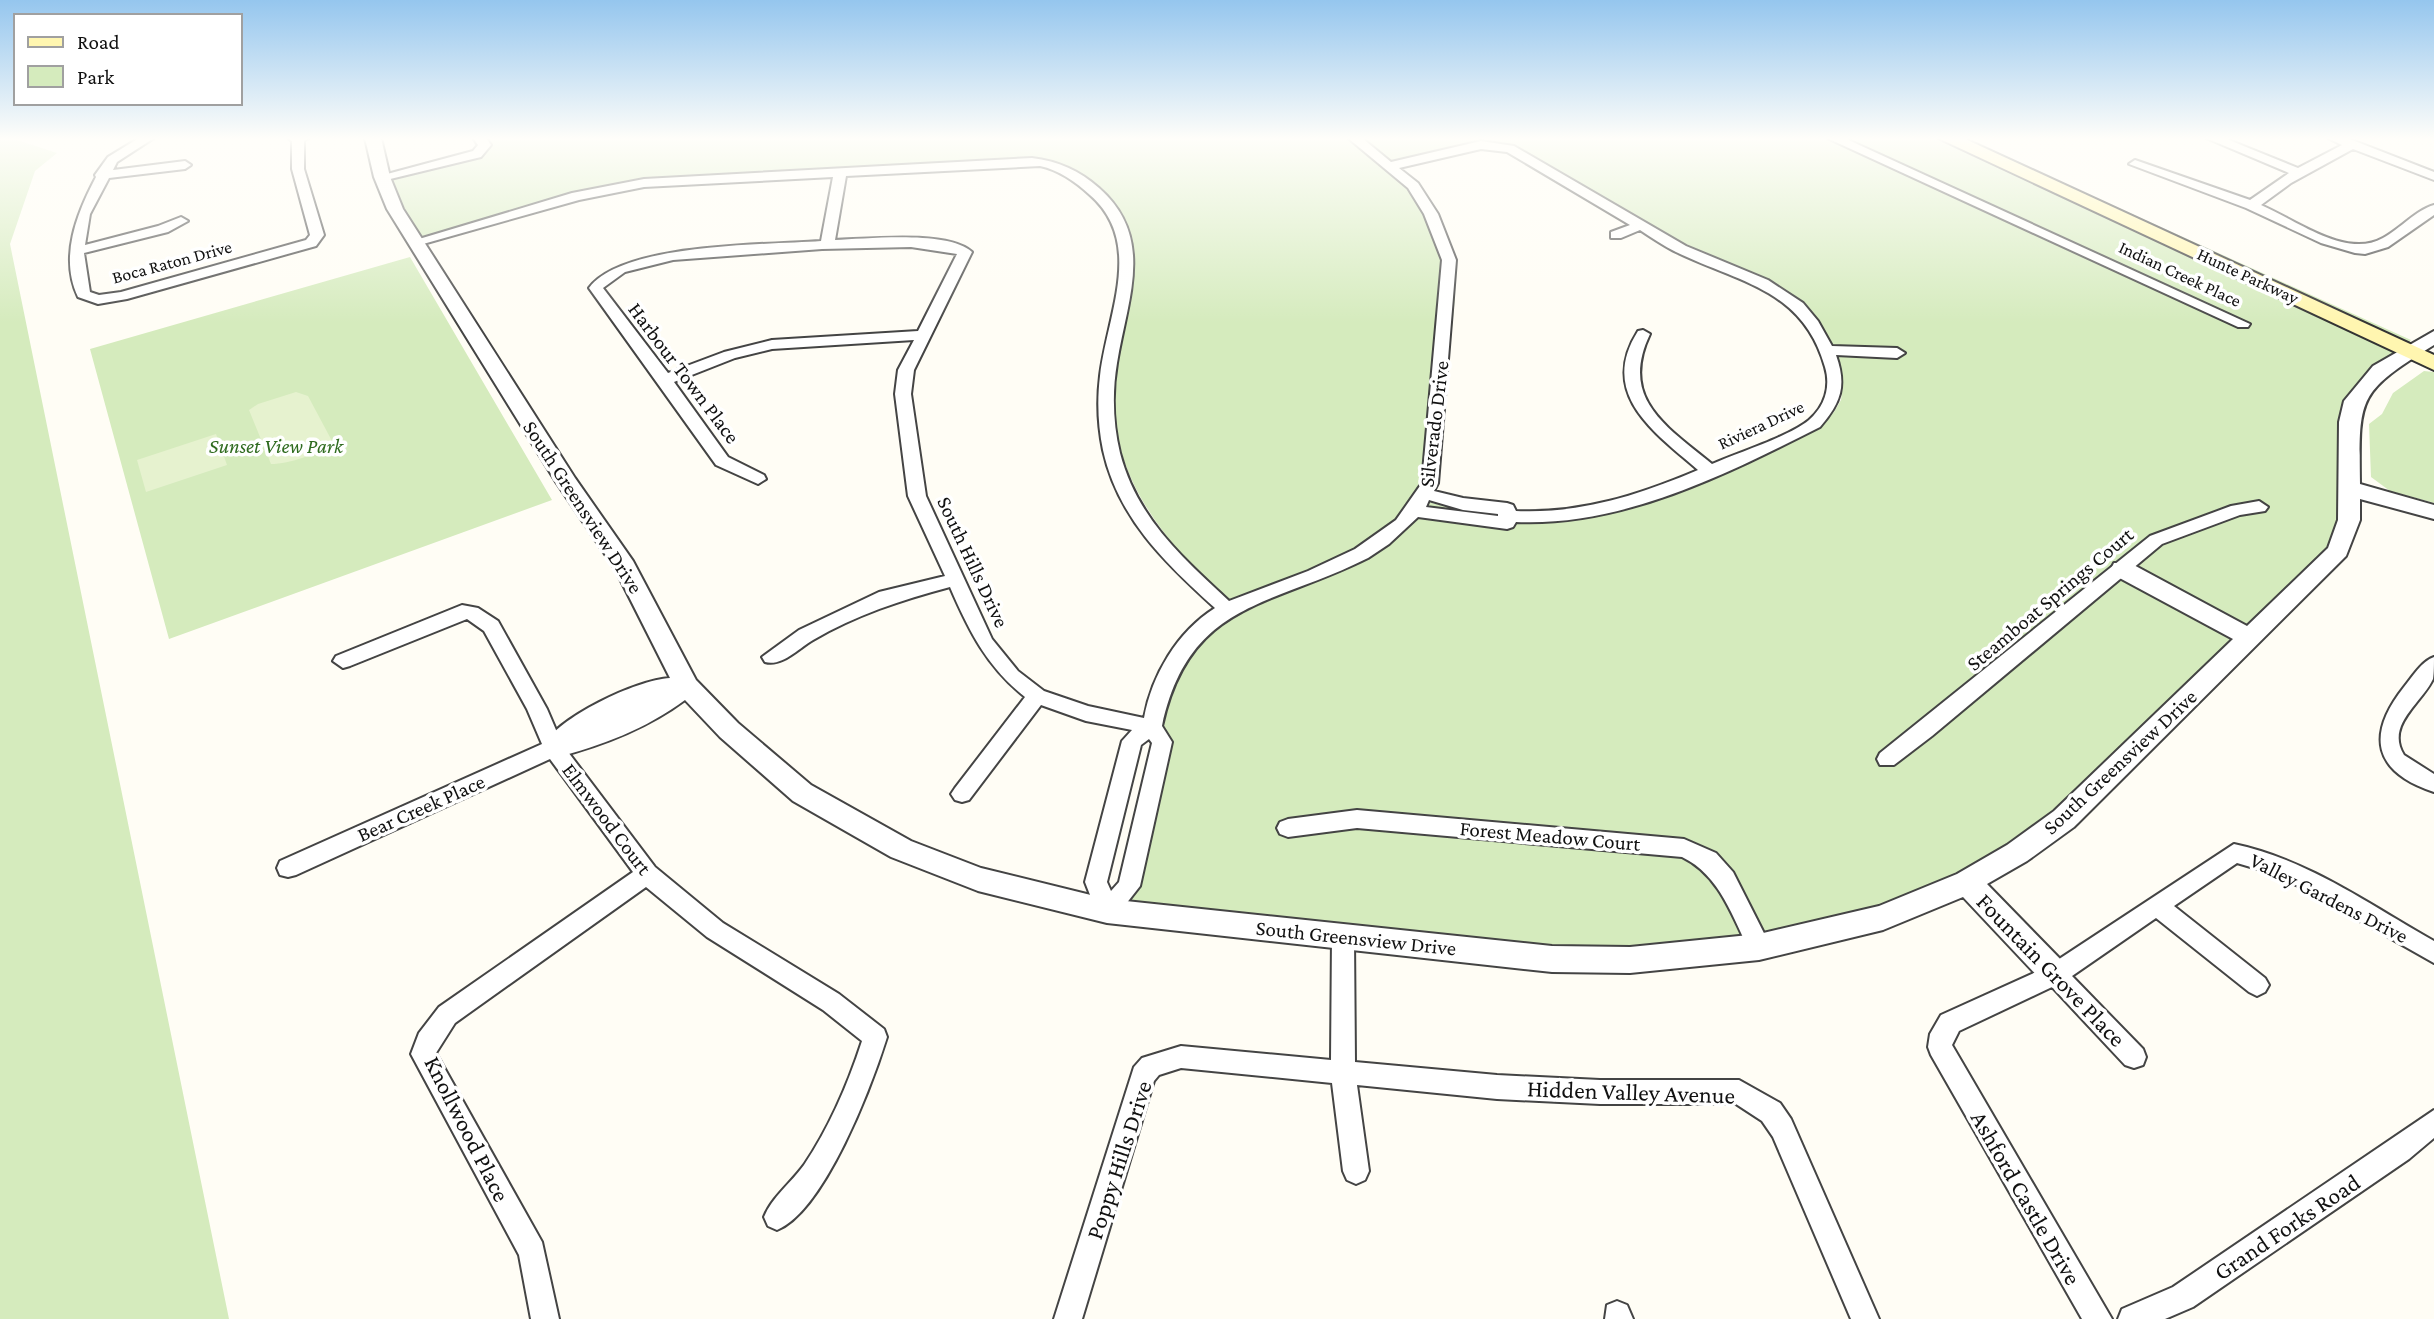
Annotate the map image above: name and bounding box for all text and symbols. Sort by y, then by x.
legend [14,14,242,105]
text: Road [77,30,120,54]
text: Park [77,65,114,89]
street label: Boca Raton Drive [110,236,234,288]
street label: Indian Creek Place [2116,237,2244,311]
street label: Hunte Parkway [2194,244,2302,308]
street label: Harbour Town Place [623,298,745,448]
street label: Silverado Drive [1414,359,1454,489]
street label: Riviera Drive [1715,396,1807,454]
street label: South Greensview Drive [518,416,648,598]
park label: Sunset View Park [209,434,344,458]
street label: South Hills Drive [932,493,1014,631]
street label: Steamboat Springs Court [1962,522,2139,676]
street label: South Greensview Drive [2038,685,2202,839]
street label: Elmwood Court [557,759,657,880]
street label: Bear Creek Place [353,769,489,847]
street label: Forest Meadow Court [1459,816,1642,856]
street label: Valley Gardens Drive [2246,848,2412,948]
street label: Fountain Grove Place [1971,888,2131,1052]
street label: South Greensview Drive [1255,916,1457,960]
street label: Knollwood Place [419,1052,516,1206]
street label: Hidden Valley Avenue [1526,1074,1736,1109]
street label: Poppy Hills Drive [1080,1077,1157,1242]
street label: Ashford Castle Drive [1966,1106,2087,1289]
street label: Grand Forks Road [2209,1168,2365,1285]

